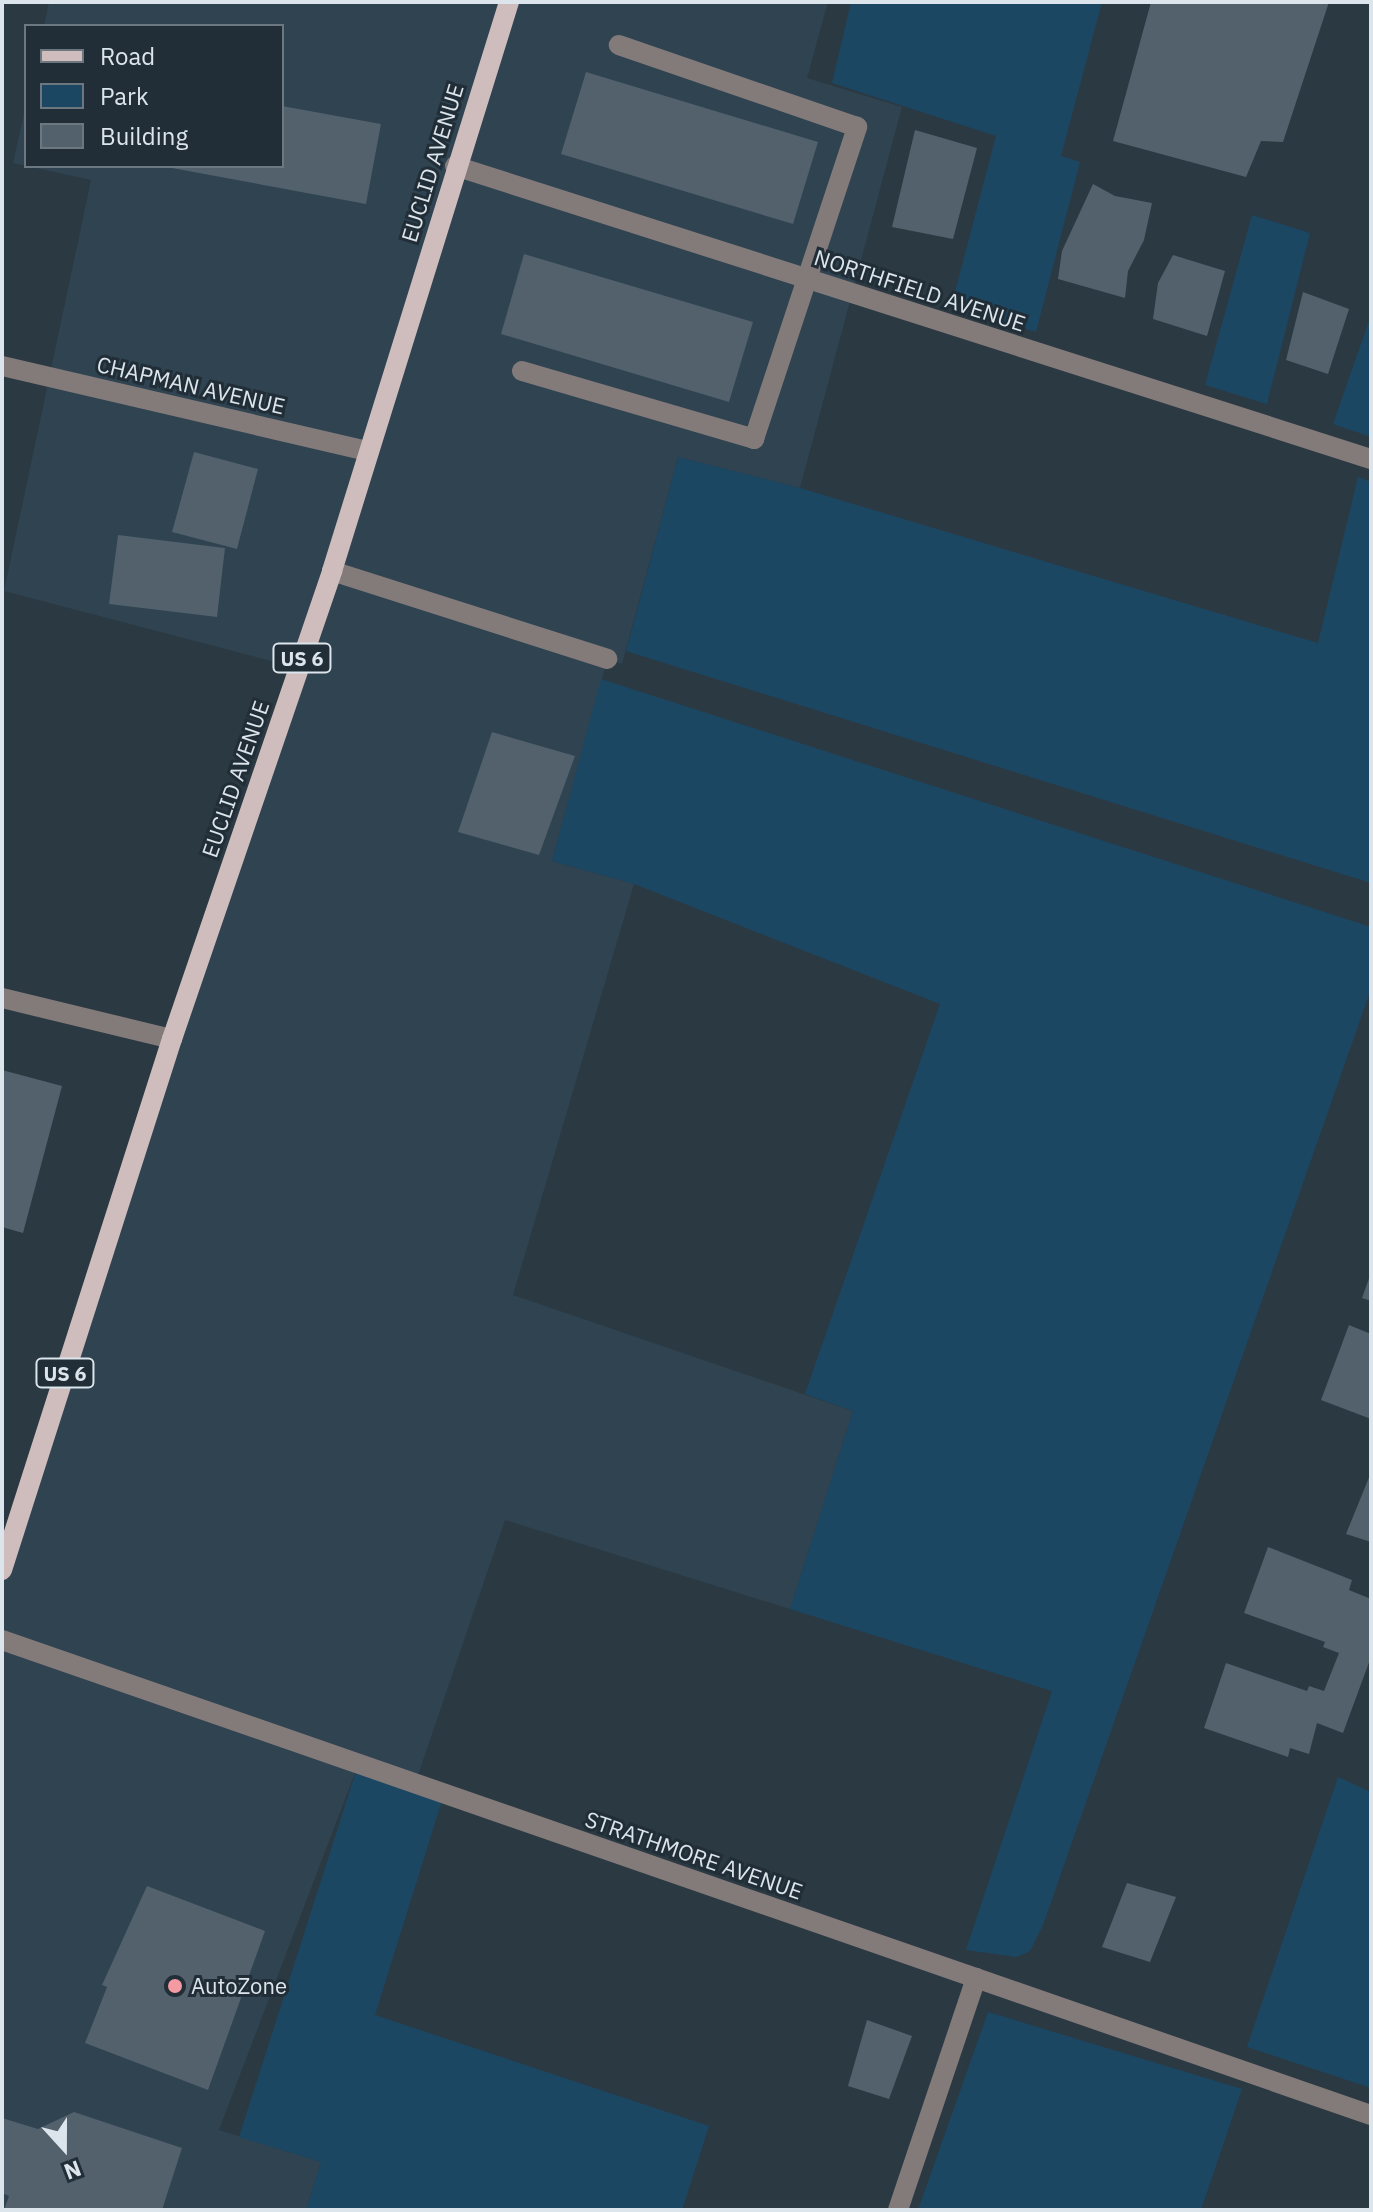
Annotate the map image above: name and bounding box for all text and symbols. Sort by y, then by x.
legend [24,24,284,168]
text: Road [100,40,155,72]
text: Park [100,80,149,112]
street label: EUCLID AVENUE [395,81,469,245]
text: Building [100,120,188,152]
street label: NORTHFIELD AVENUE [811,243,1029,337]
street label: CHAPMAN AVENUE [94,351,288,419]
road number: US 6 [272,642,332,674]
street label: EUCLID AVENUE [196,697,274,861]
road number: US 6 [35,1357,95,1389]
street label: STRATHMORE AVENUE [582,1805,806,1905]
place label: AutoZone [191,1973,287,1999]
marker: AutoZone [166,1977,184,1995]
north arrow [24,2108,104,2188]
text: N [60,2154,85,2187]

